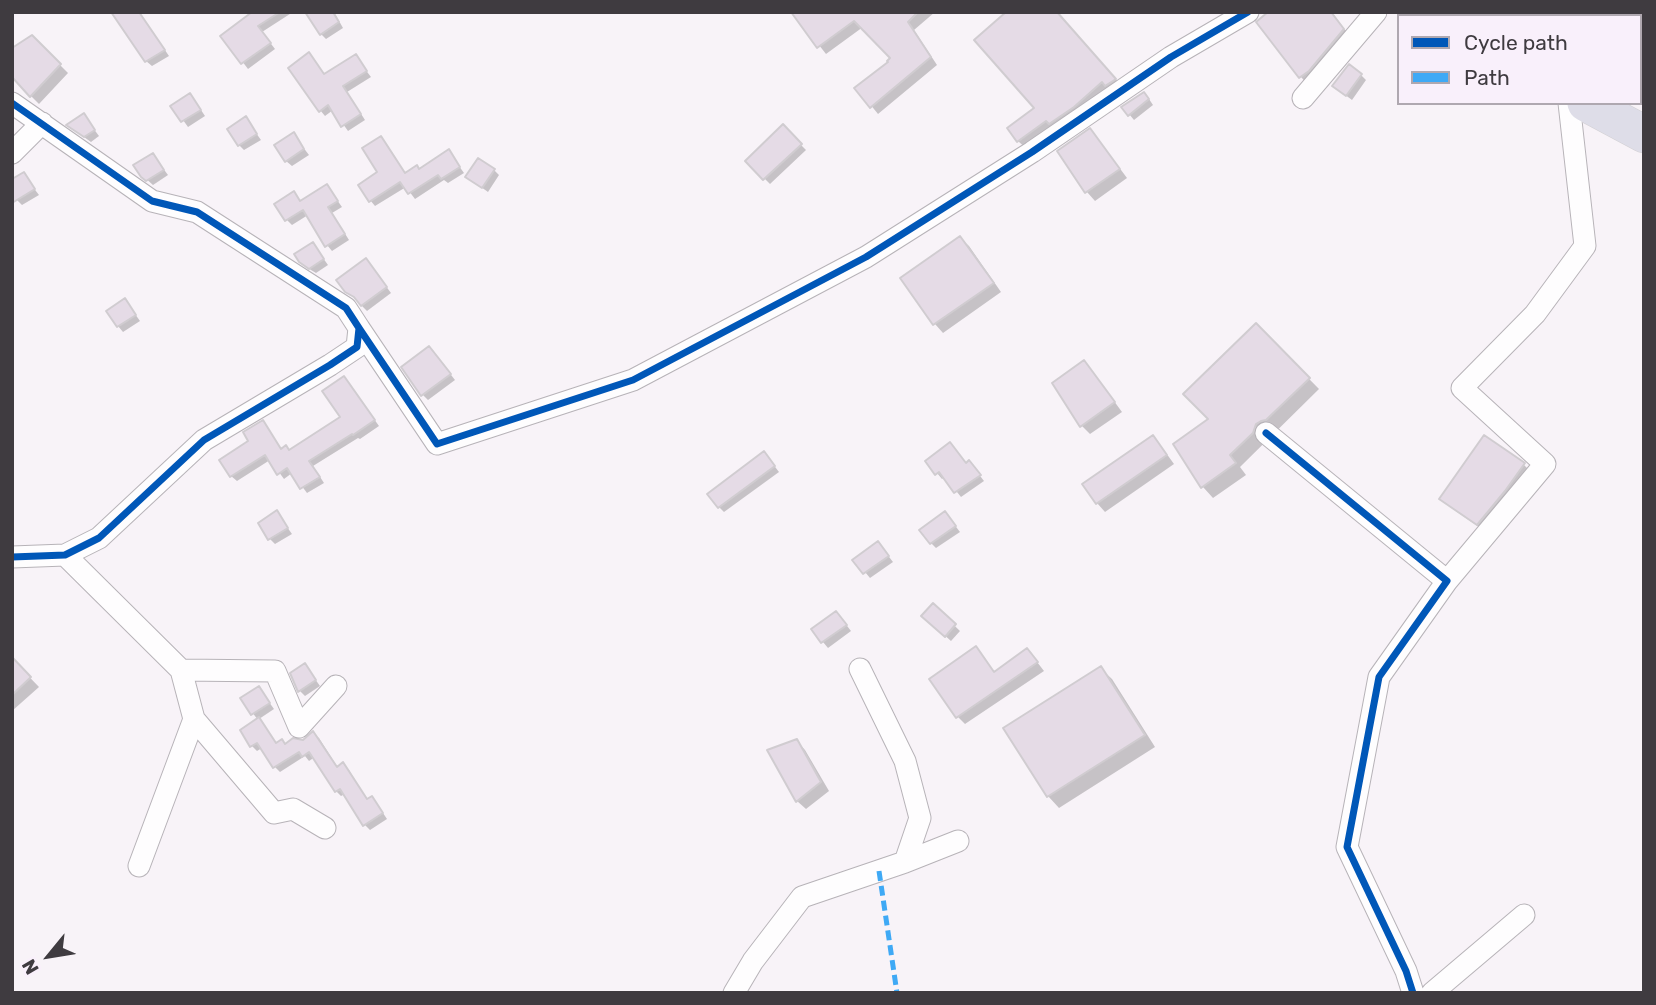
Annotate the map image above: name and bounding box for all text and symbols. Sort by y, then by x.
legend [1397,14,1642,105]
text: Cycle path [1464,30,1568,55]
text: Path [1464,65,1510,90]
north arrow [14,921,84,991]
text: N [17,955,44,978]

